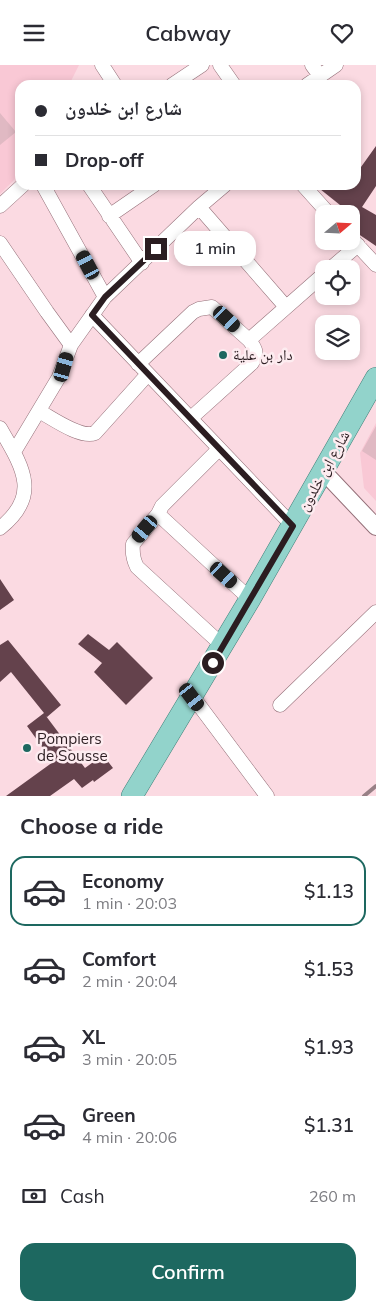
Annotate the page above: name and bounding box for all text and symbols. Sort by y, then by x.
icon: menu [20,19,48,47]
text: Cabway [145,19,231,47]
icon: heart [328,19,356,47]
text: شارع ابن خلدون [65,96,182,120]
text: Drop-off [65,148,143,172]
north arrow [315,205,360,250]
map controls [315,205,360,360]
callout: 1 min [174,231,256,267]
route end [145,238,167,260]
text: 1 min [194,238,236,258]
car [74,248,101,282]
button: locate [315,260,360,305]
car [210,303,243,335]
button: layers [315,315,360,360]
place label: دار بن علية [233,345,293,365]
marker: دار بن علية [217,349,229,361]
car [52,351,75,383]
street label: شارع ابن خلدون [294,427,354,515]
car [129,513,160,545]
car [207,559,240,591]
route start [202,652,224,674]
car [176,681,207,713]
place label: Pompiers de Sousse [37,729,108,765]
marker: Pompiers de Sousse [21,742,33,754]
text: Choose a ride [20,812,163,840]
icon: car [22,869,67,914]
text: Economy [82,869,164,893]
text: $1.13 [304,879,354,903]
text: 1 min · 20:03 [82,893,177,913]
icon: car [22,947,67,992]
text: Comfort [82,947,156,971]
text: $1.53 [304,957,354,981]
text: 2 min · 20:04 [82,971,177,991]
icon: car [22,1025,67,1070]
text: XL [82,1025,105,1049]
text: $1.93 [304,1035,354,1059]
text: 3 min · 20:05 [82,1049,177,1069]
icon: car [22,1103,67,1148]
text: Green [82,1103,136,1127]
text: $1.31 [304,1113,354,1137]
text: 4 min · 20:06 [82,1127,177,1147]
icon: cash [20,1182,48,1210]
text: Cash [60,1184,105,1208]
text: 260 m [309,1186,356,1206]
button: Confirm [20,1243,356,1301]

